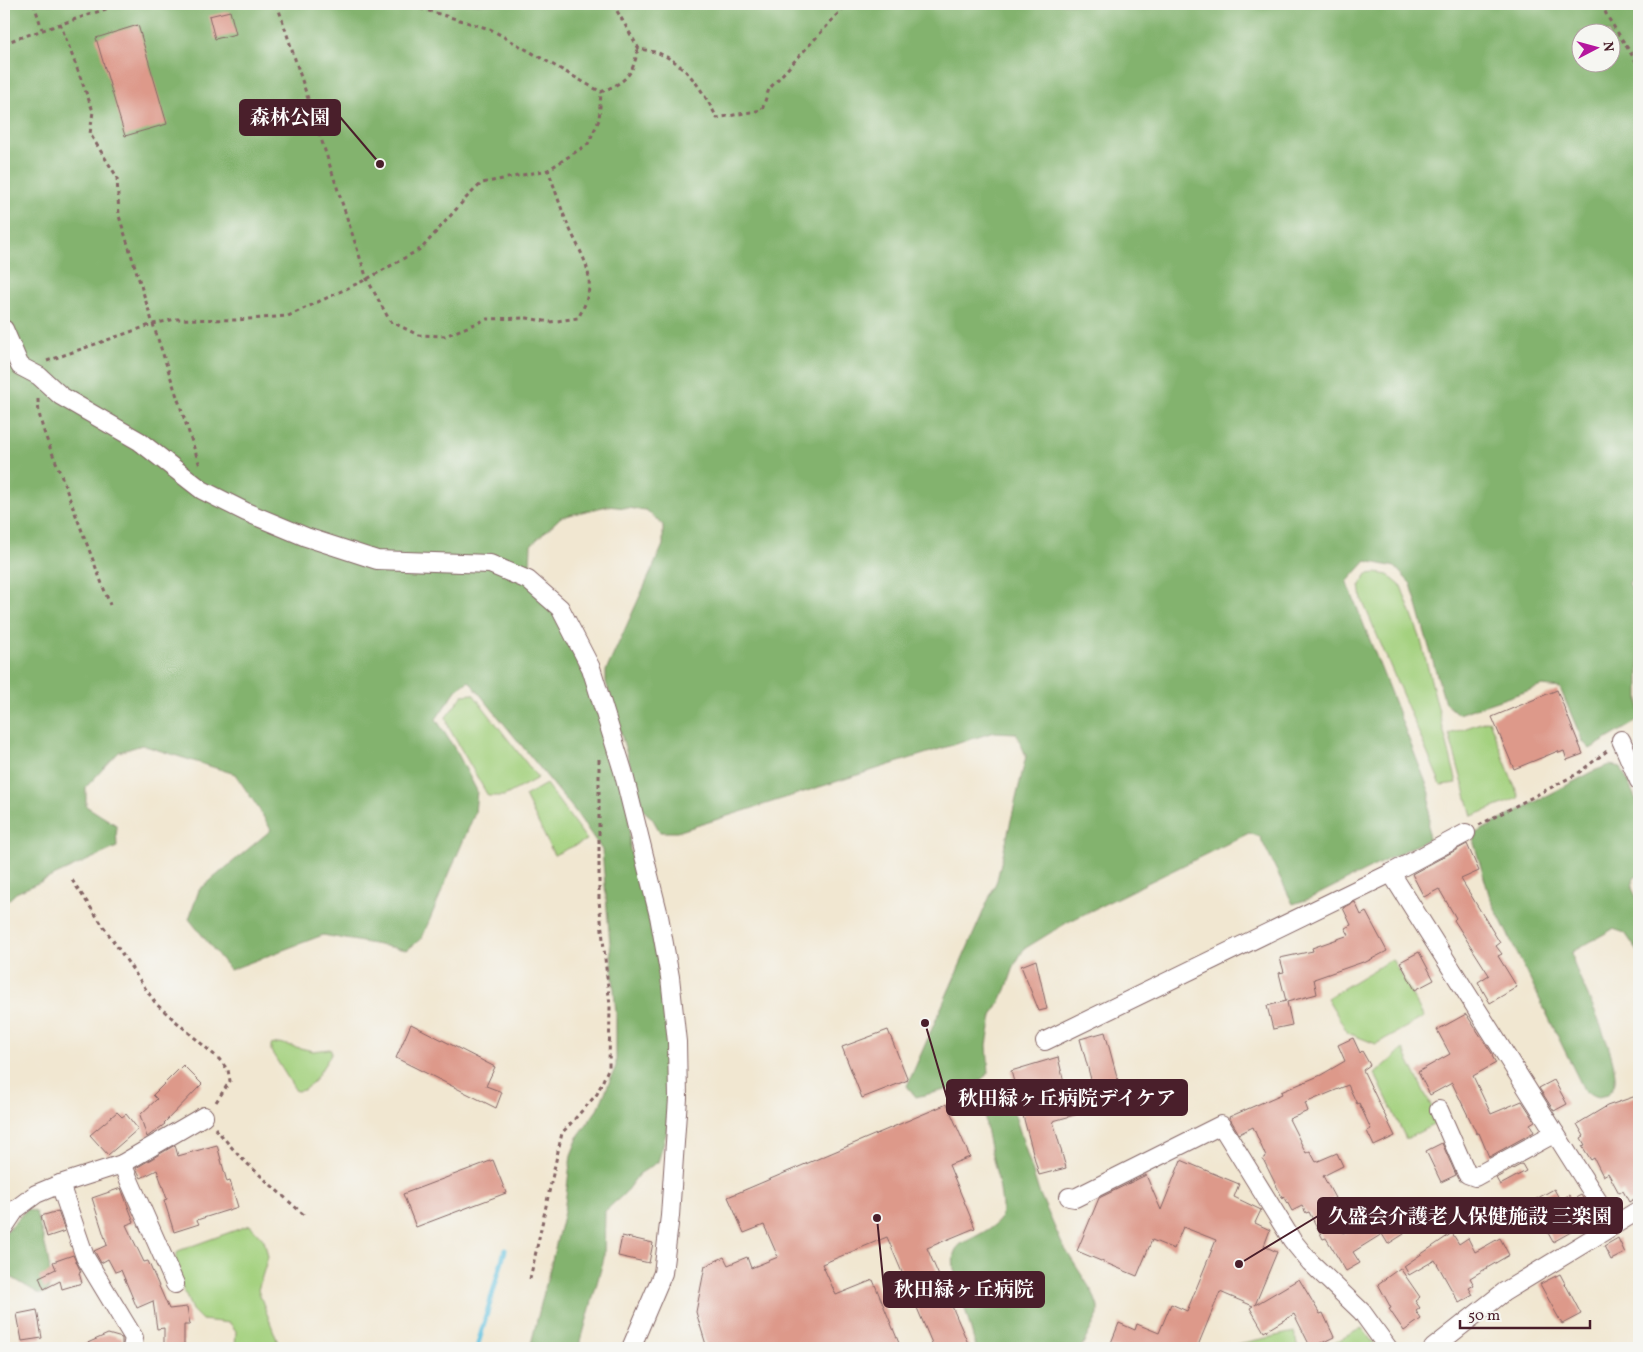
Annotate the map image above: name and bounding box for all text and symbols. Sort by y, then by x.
north arrow [1570,22,1620,72]
text: N [1597,41,1617,53]
callout: 森林公園 [240,100,340,135]
text: 森林公園 [250,105,330,133]
callout: 秋田緑ヶ丘病院デイケア [947,1080,1187,1115]
text: 秋田緑ヶ丘病院デイケア [958,1086,1176,1114]
callout: 久盛会介護老人保健施設 三楽園 [1318,1198,1622,1233]
text: 久盛会介護老人保健施設 三楽園 [1328,1204,1612,1232]
callout: 秋田緑ヶ丘病院 [884,1272,1044,1307]
text: 秋田緑ヶ丘病院 [894,1277,1034,1305]
scale bar [1460,1297,1590,1329]
text: 50 m [1468,1306,1500,1327]

